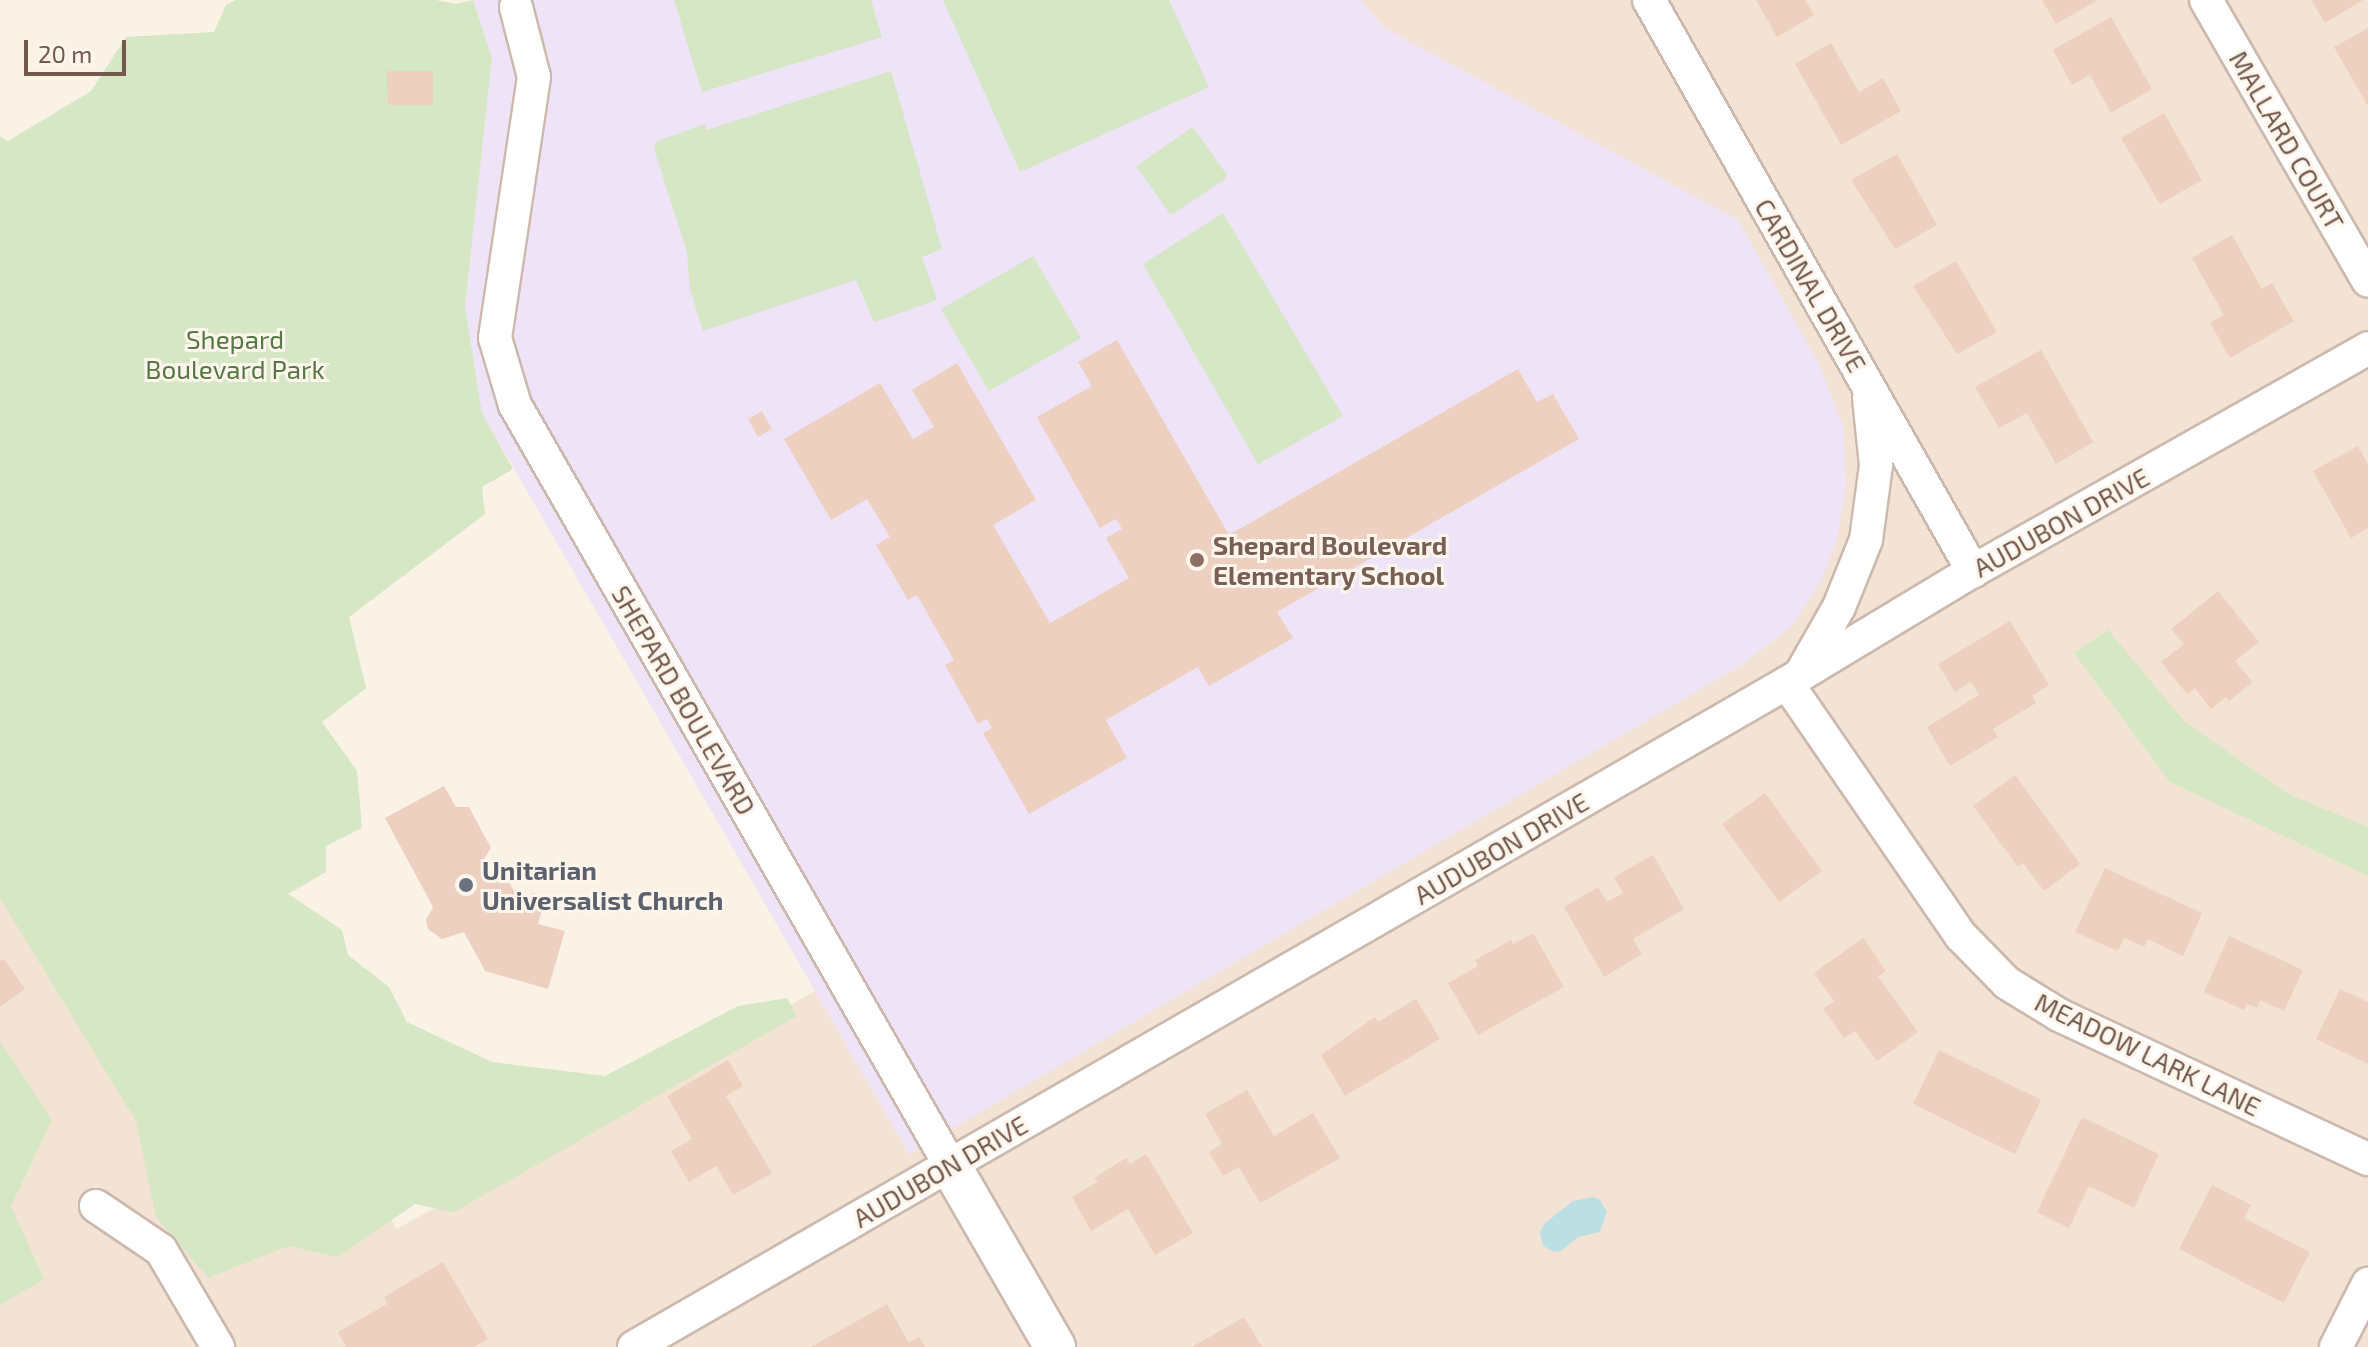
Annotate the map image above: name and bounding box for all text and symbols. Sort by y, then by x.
scale bar [28,24,130,74]
text: 20 m [38,39,92,68]
street label: MALLARD COURT [2223,45,2351,235]
street label: CARDINAL DRIVE [1749,193,1873,377]
park label: Shepard Boulevard Park [145,323,325,384]
street label: AUDUBON DRIVE [1968,461,2154,583]
place label: Shepard Boulevard Elementary School [1213,529,1447,590]
marker: Shepard Boulevard Elementary School [1188,551,1206,569]
street label: SHEPARD BOULEVARD [606,580,762,820]
street label: AUDUBON DRIVE [1408,785,1594,911]
place label: Unitarian Universalist Church [482,854,723,916]
marker: Unitarian Universalist Church [457,876,475,894]
street label: MEADOW LARK LANE [2030,986,2266,1122]
street label: AUDUBON DRIVE [847,1108,1033,1234]

